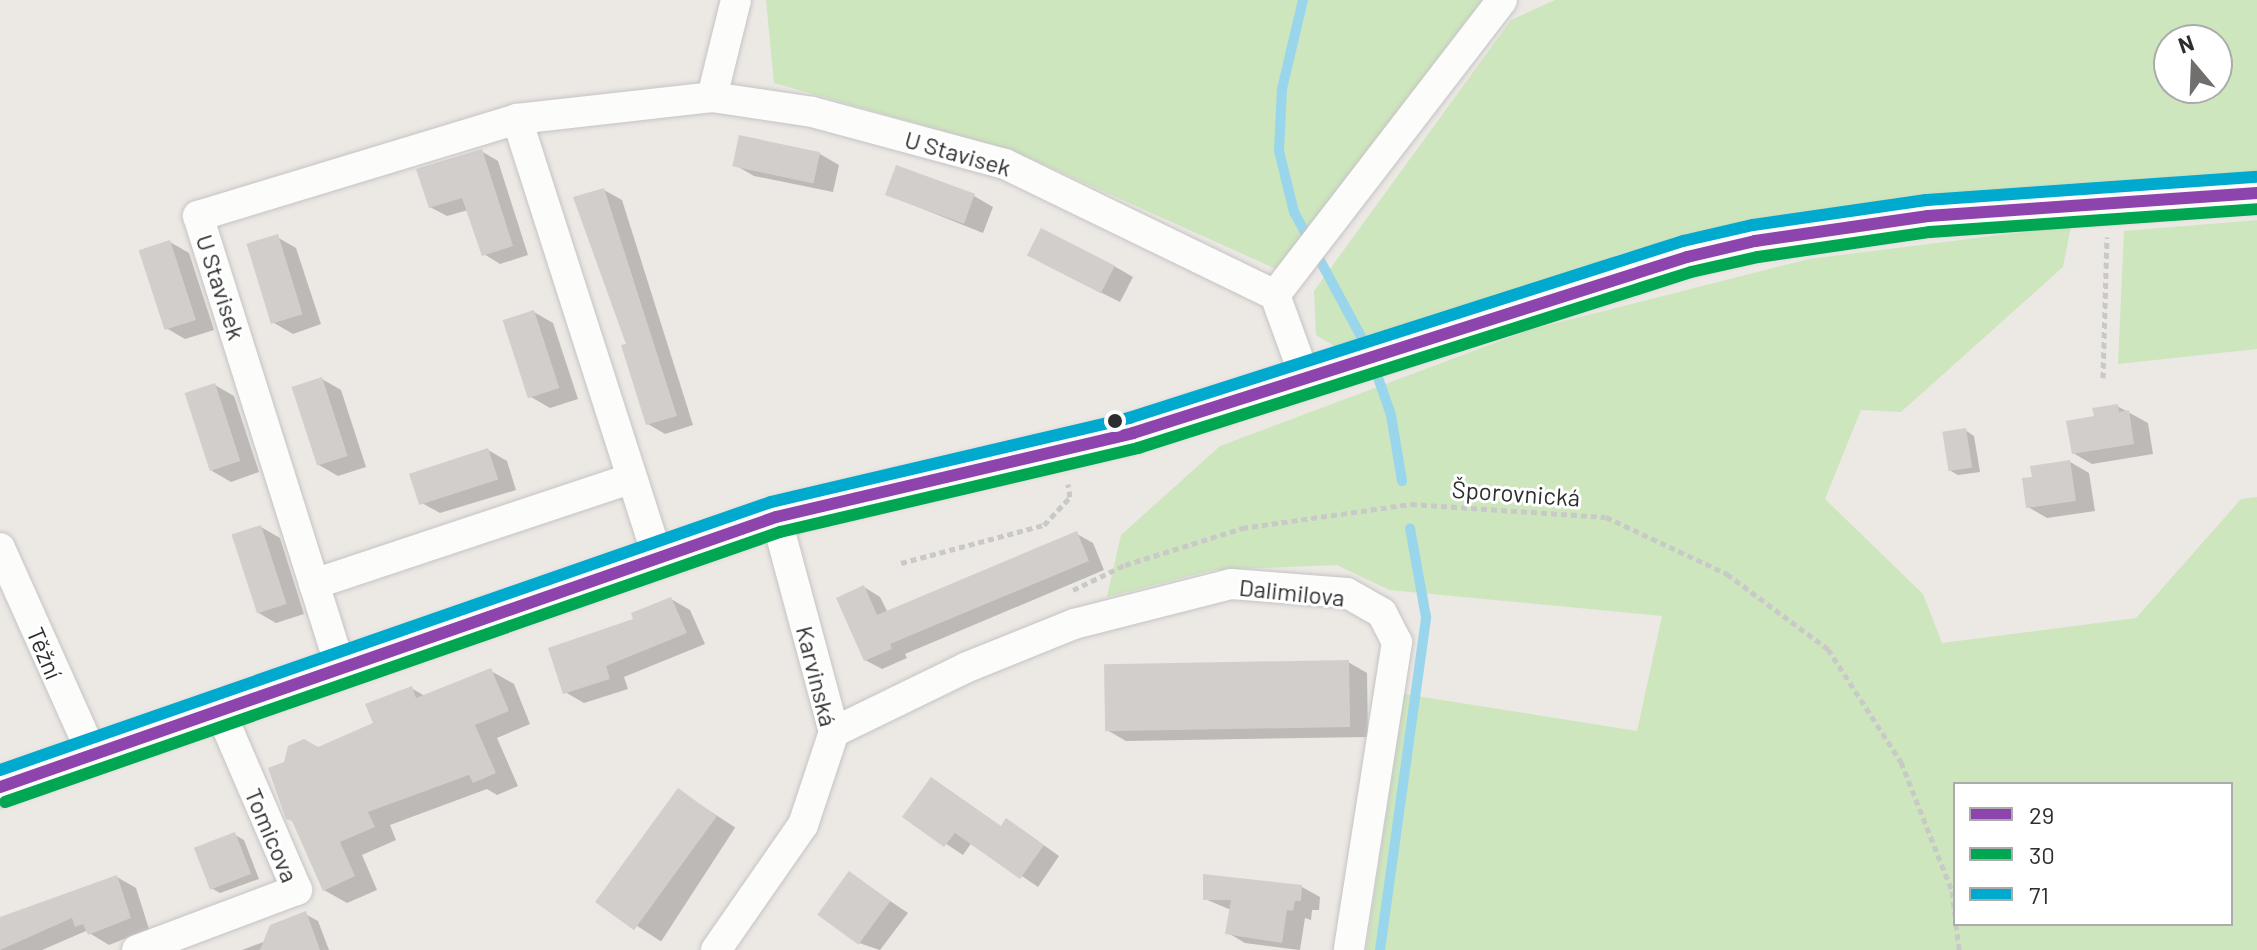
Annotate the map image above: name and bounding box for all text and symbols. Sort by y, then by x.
north arrow [2153,24,2233,104]
text: N [2175,29,2197,58]
street label: U Stavisek [902,124,1014,182]
street label: U Stavisek [190,231,252,343]
unlabelled marker [1107,413,1123,429]
street label: Šporovnická [1451,474,1581,512]
street label: Dalimilova [1238,572,1346,612]
street label: Těžní [21,623,69,683]
street label: Karvinská [791,623,843,729]
legend [1953,782,2233,926]
street label: Tomicova [239,784,305,886]
text: 29 [2029,800,2054,829]
text: 30 [2029,840,2055,869]
text: 71 [2029,880,2049,909]

